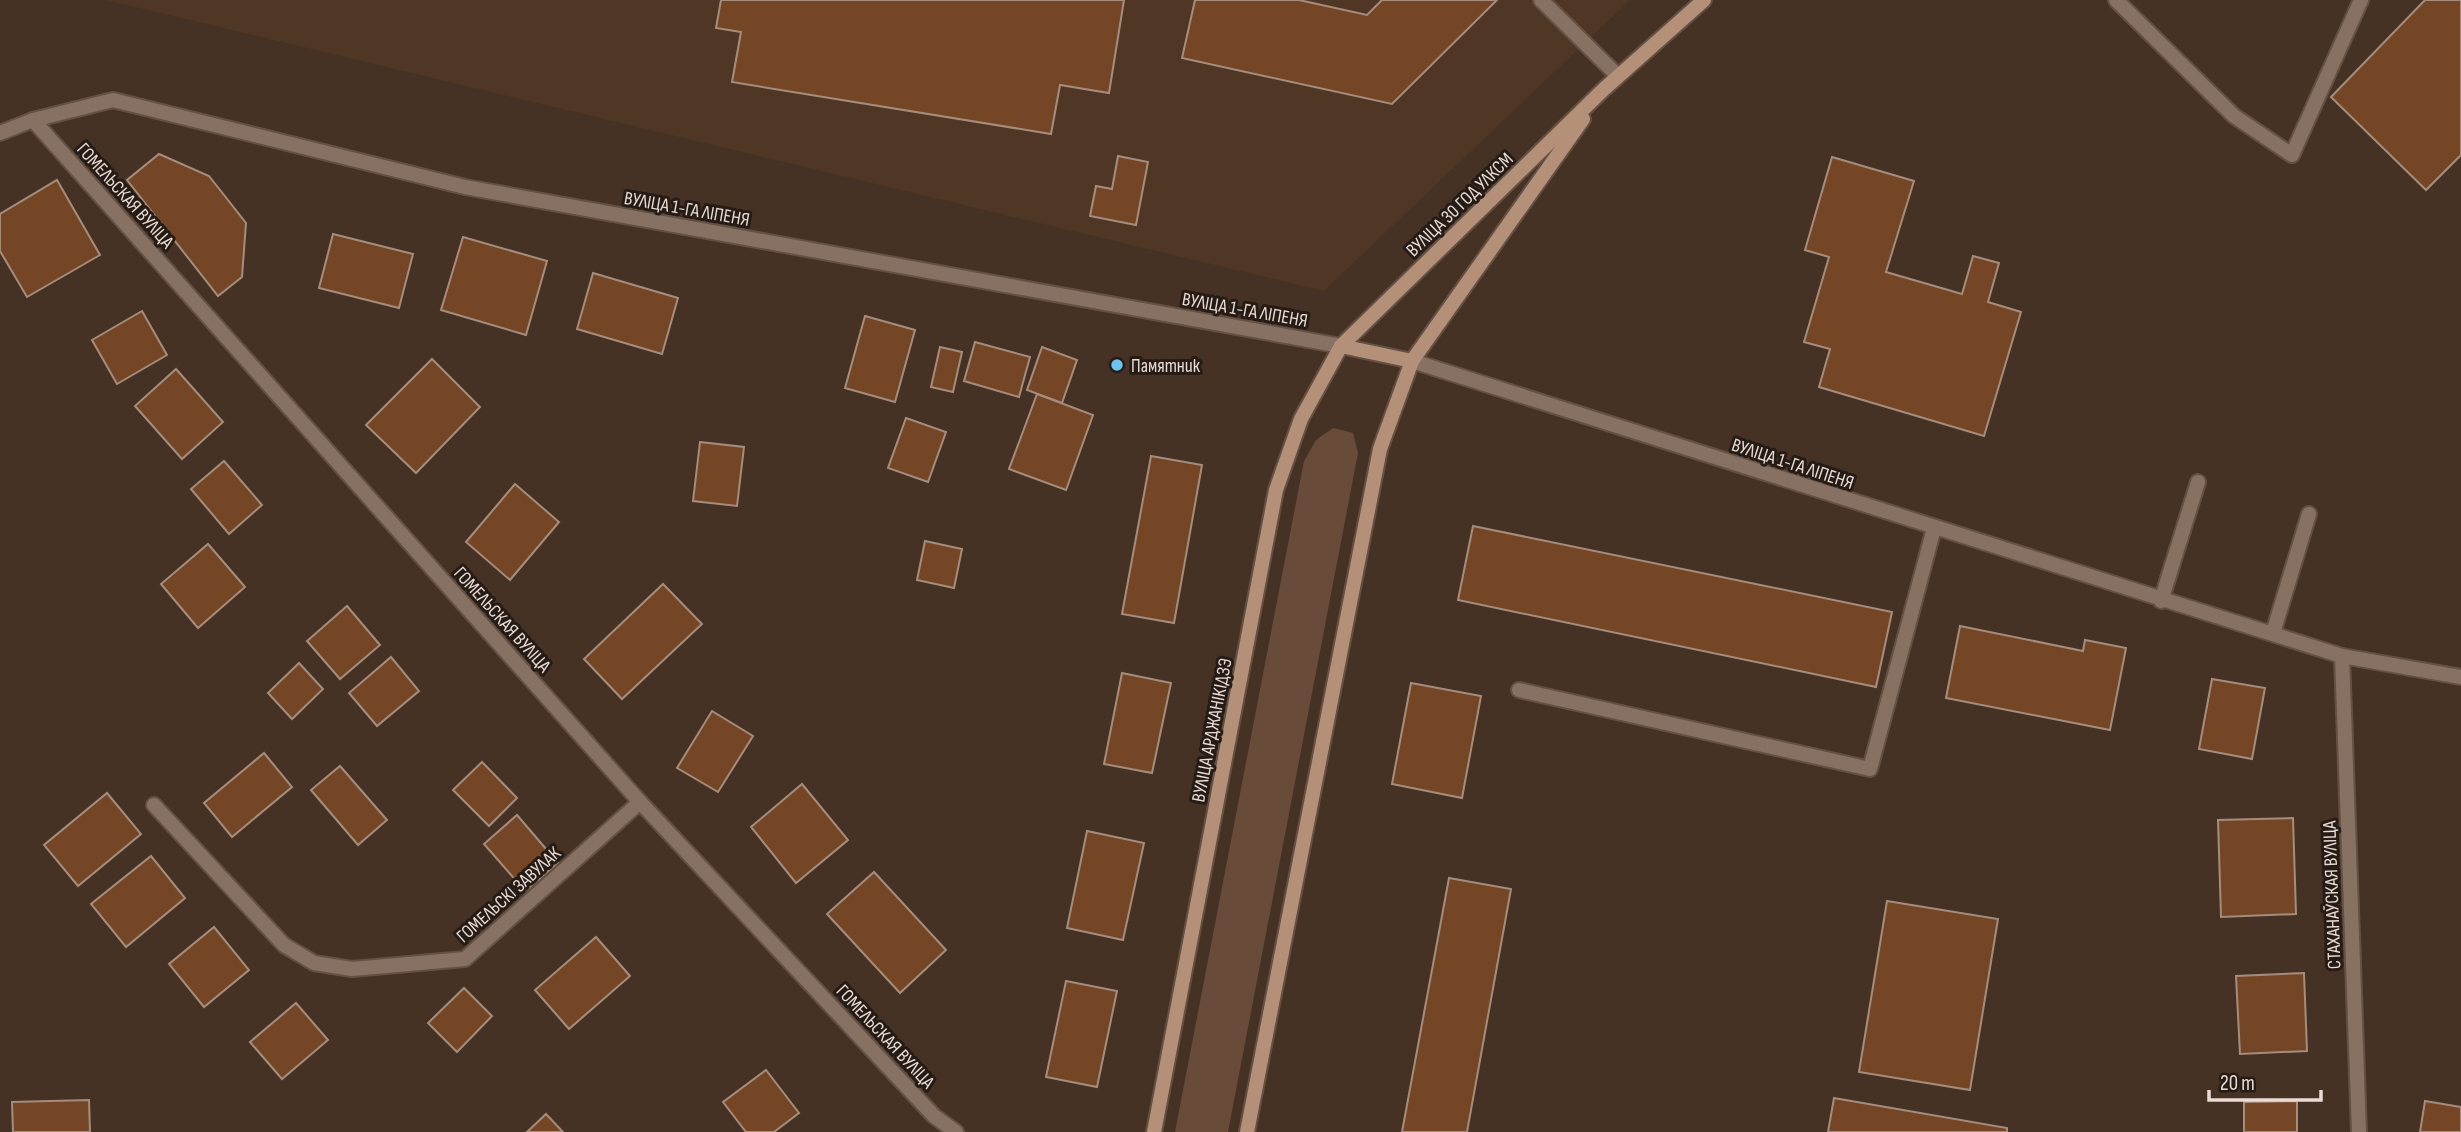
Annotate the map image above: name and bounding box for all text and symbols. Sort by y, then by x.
street label: ГОМЕЛЬСКАЯ ВУЛІЦА [71,138,179,254]
street label: ВУЛІЦА 30 ГОД УЛКСМ [1402,148,1518,262]
street label: ВУЛІЦА 1-ГА ЛІПЕНЯ [622,187,751,232]
street label: ВУЛІЦА 1-ГА ЛІПЕНЯ [1180,288,1309,333]
place label: Памятник [1131,355,1201,378]
marker: Памятник [1109,357,1125,373]
street label: ВУЛІЦА 1-ГА ЛІПЕНЯ [1729,434,1856,495]
street label: ГОМЕЛЬСКАЯ ВУЛІЦА [448,562,556,678]
street label: ВУЛІЦА АРДЖАНІКІДЗЭ [1187,656,1238,804]
street label: СТАХАНАЎСКАЯ ВУЛІЦА [2318,820,2347,970]
street label: ГОМЕЛЬСКІ ЗАВУЛАК [452,842,566,948]
street label: ГОМЕЛЬСКАЯ ВУЛІЦА [831,980,940,1095]
scale bar [2209,1058,2321,1102]
text: 20 m [2220,1071,2255,1096]

